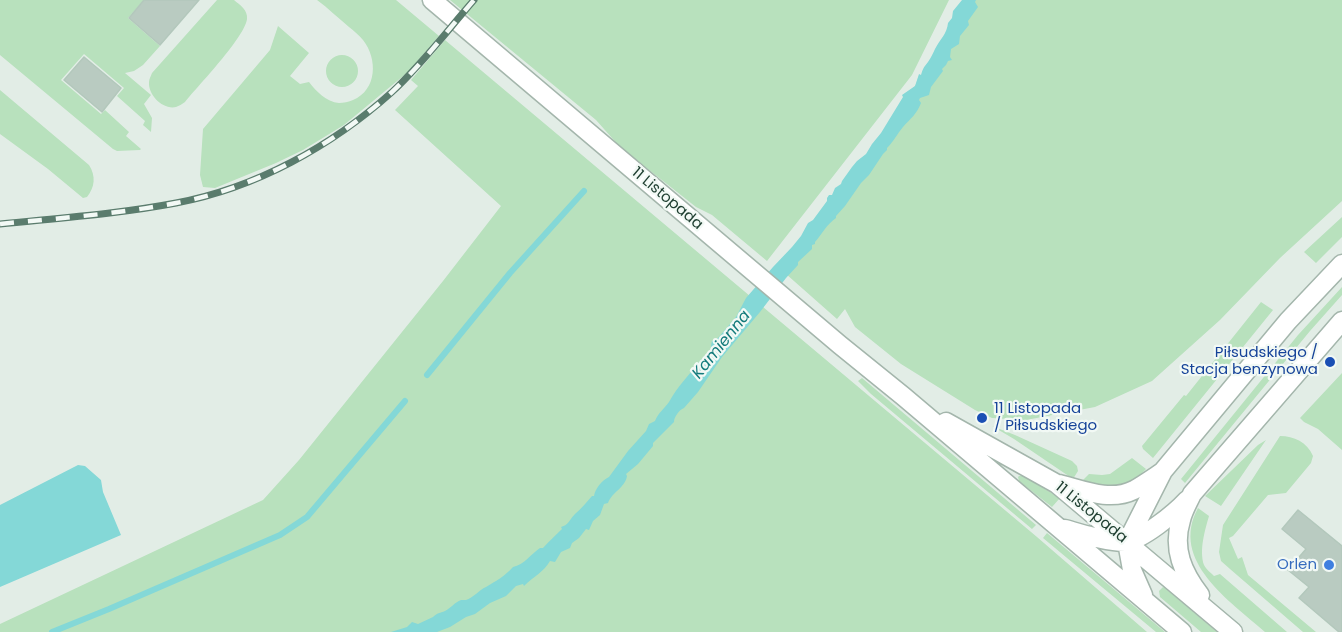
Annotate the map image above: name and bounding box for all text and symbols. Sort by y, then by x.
street label: 11 Listopada [628,164,706,234]
water label: Kamienna [689,307,755,383]
place label: Piłsudskiego / Stacja benzynowa [1181,344,1318,379]
marker: Piłsudskiego / Stacja benzynowa [1323,355,1337,369]
place label: 11 Listopada / Piłsudskiego [994,400,1097,435]
marker: 11 Listopada / Piłsudskiego [975,411,989,425]
street label: 11 Listopada [1051,479,1131,547]
place label: Orlen [1277,556,1317,574]
marker: Orlen [1322,558,1336,572]

